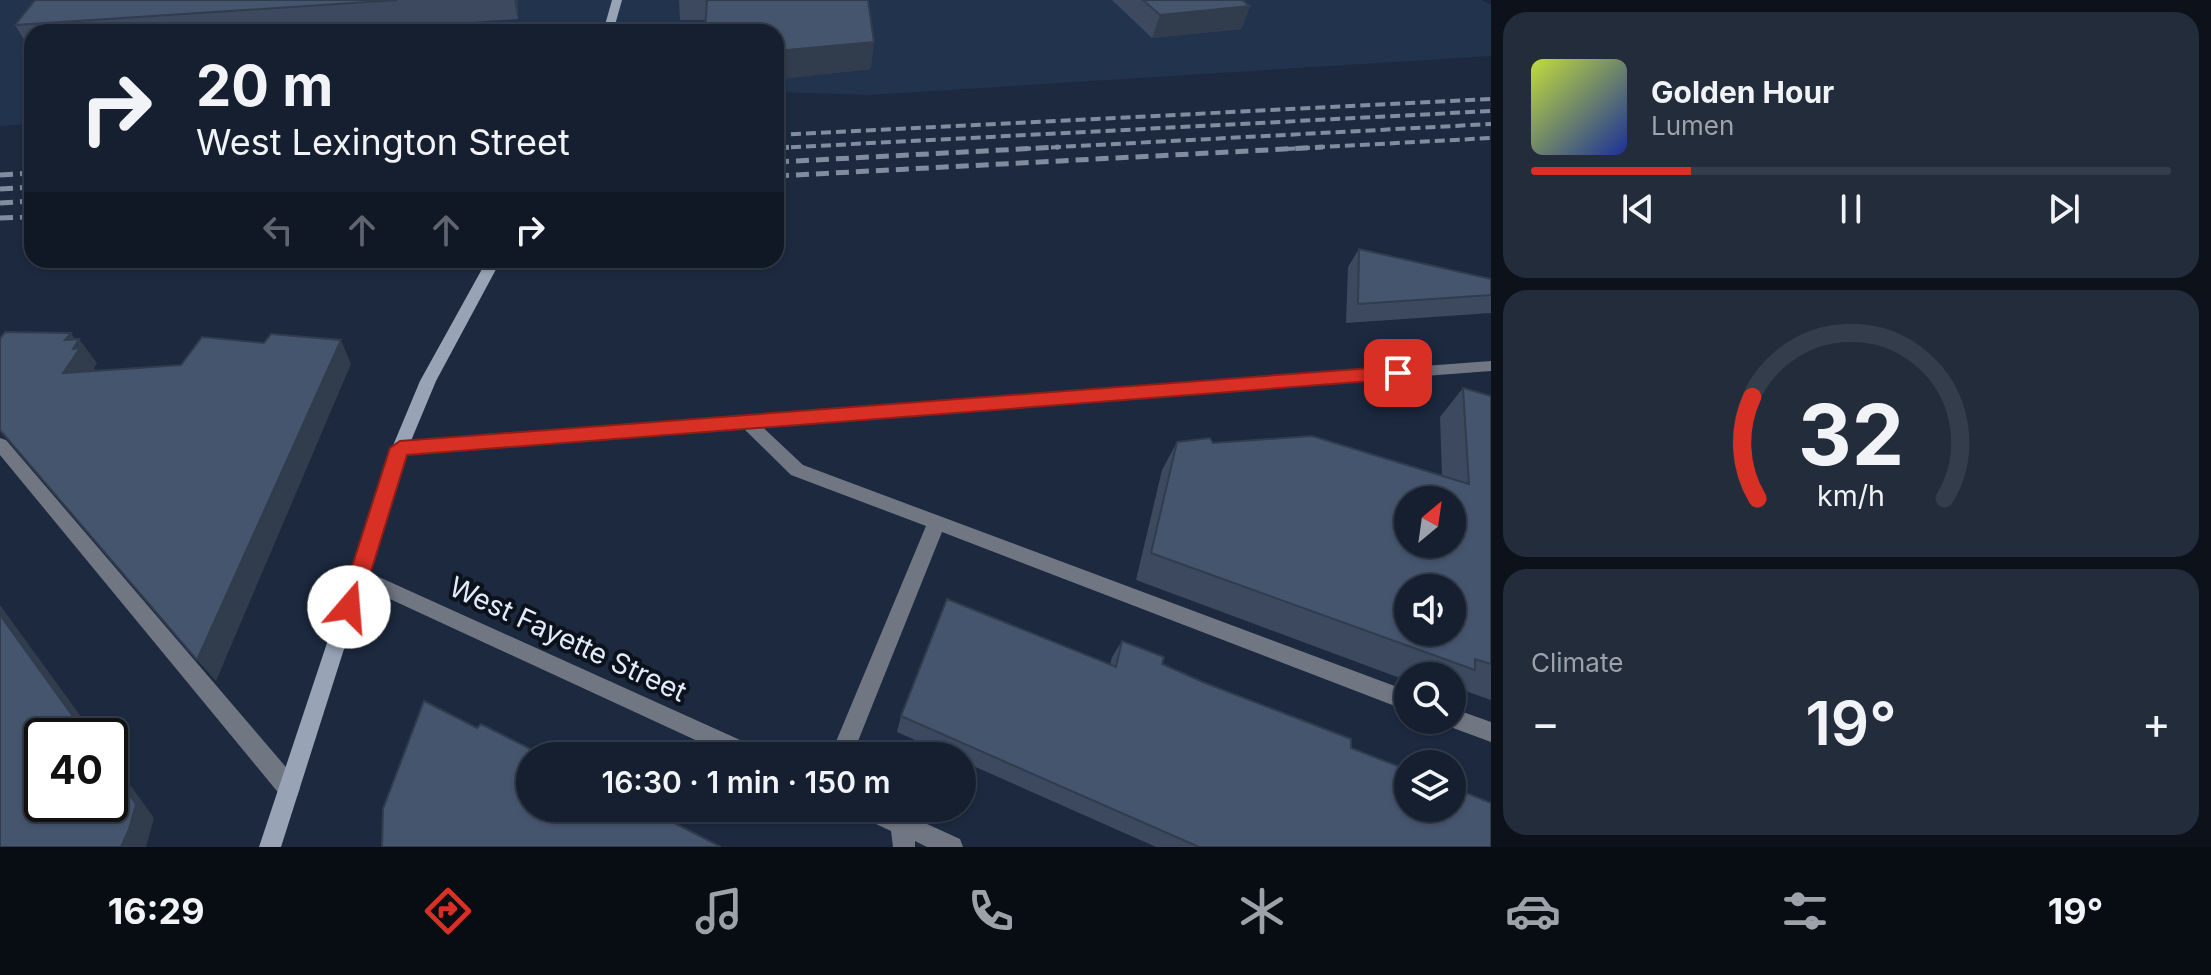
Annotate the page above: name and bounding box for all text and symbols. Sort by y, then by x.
text: 20 m [196,52,333,120]
icon: right [64,56,168,160]
text: Golden Hour [1651,74,1834,110]
text: Lumen [1651,110,1734,141]
text: West Lexington Street [196,120,570,164]
icon: previous [1616,187,1660,231]
icon: pause [1829,187,1873,231]
icon: next [2042,187,2086,231]
icon: left [256,208,300,252]
icon: ahead [340,208,384,252]
icon: ahead [424,208,468,252]
icon: right [508,208,552,252]
pin [1364,339,1432,407]
icon: arrive [1376,351,1420,395]
text: 32 [1798,384,1904,485]
text: km/h [1817,479,1885,514]
north arrow [1394,486,1466,558]
map controls [1394,486,1466,822]
position arrow [307,565,391,649]
street label: West Fayette Street [444,569,692,709]
button: sound [1394,574,1466,646]
text: Climate [1531,647,1623,678]
button: search [1394,662,1466,734]
text: 19° [1805,687,1897,759]
text: − [1531,696,1560,750]
text: + [2142,696,2171,750]
speed limit sign: 40 [24,718,128,822]
button: layers [1394,750,1466,822]
text: 16:30 · 1 min · 150 m [601,764,891,800]
icon: directions [420,883,476,939]
icon: music [691,883,747,939]
icon: phone [963,883,1019,939]
icon: climate [1234,883,1290,939]
icon: car [1505,883,1561,939]
icon: filters [1777,883,1833,939]
text: 16:29 [108,889,205,933]
text: 19° [2048,889,2103,933]

